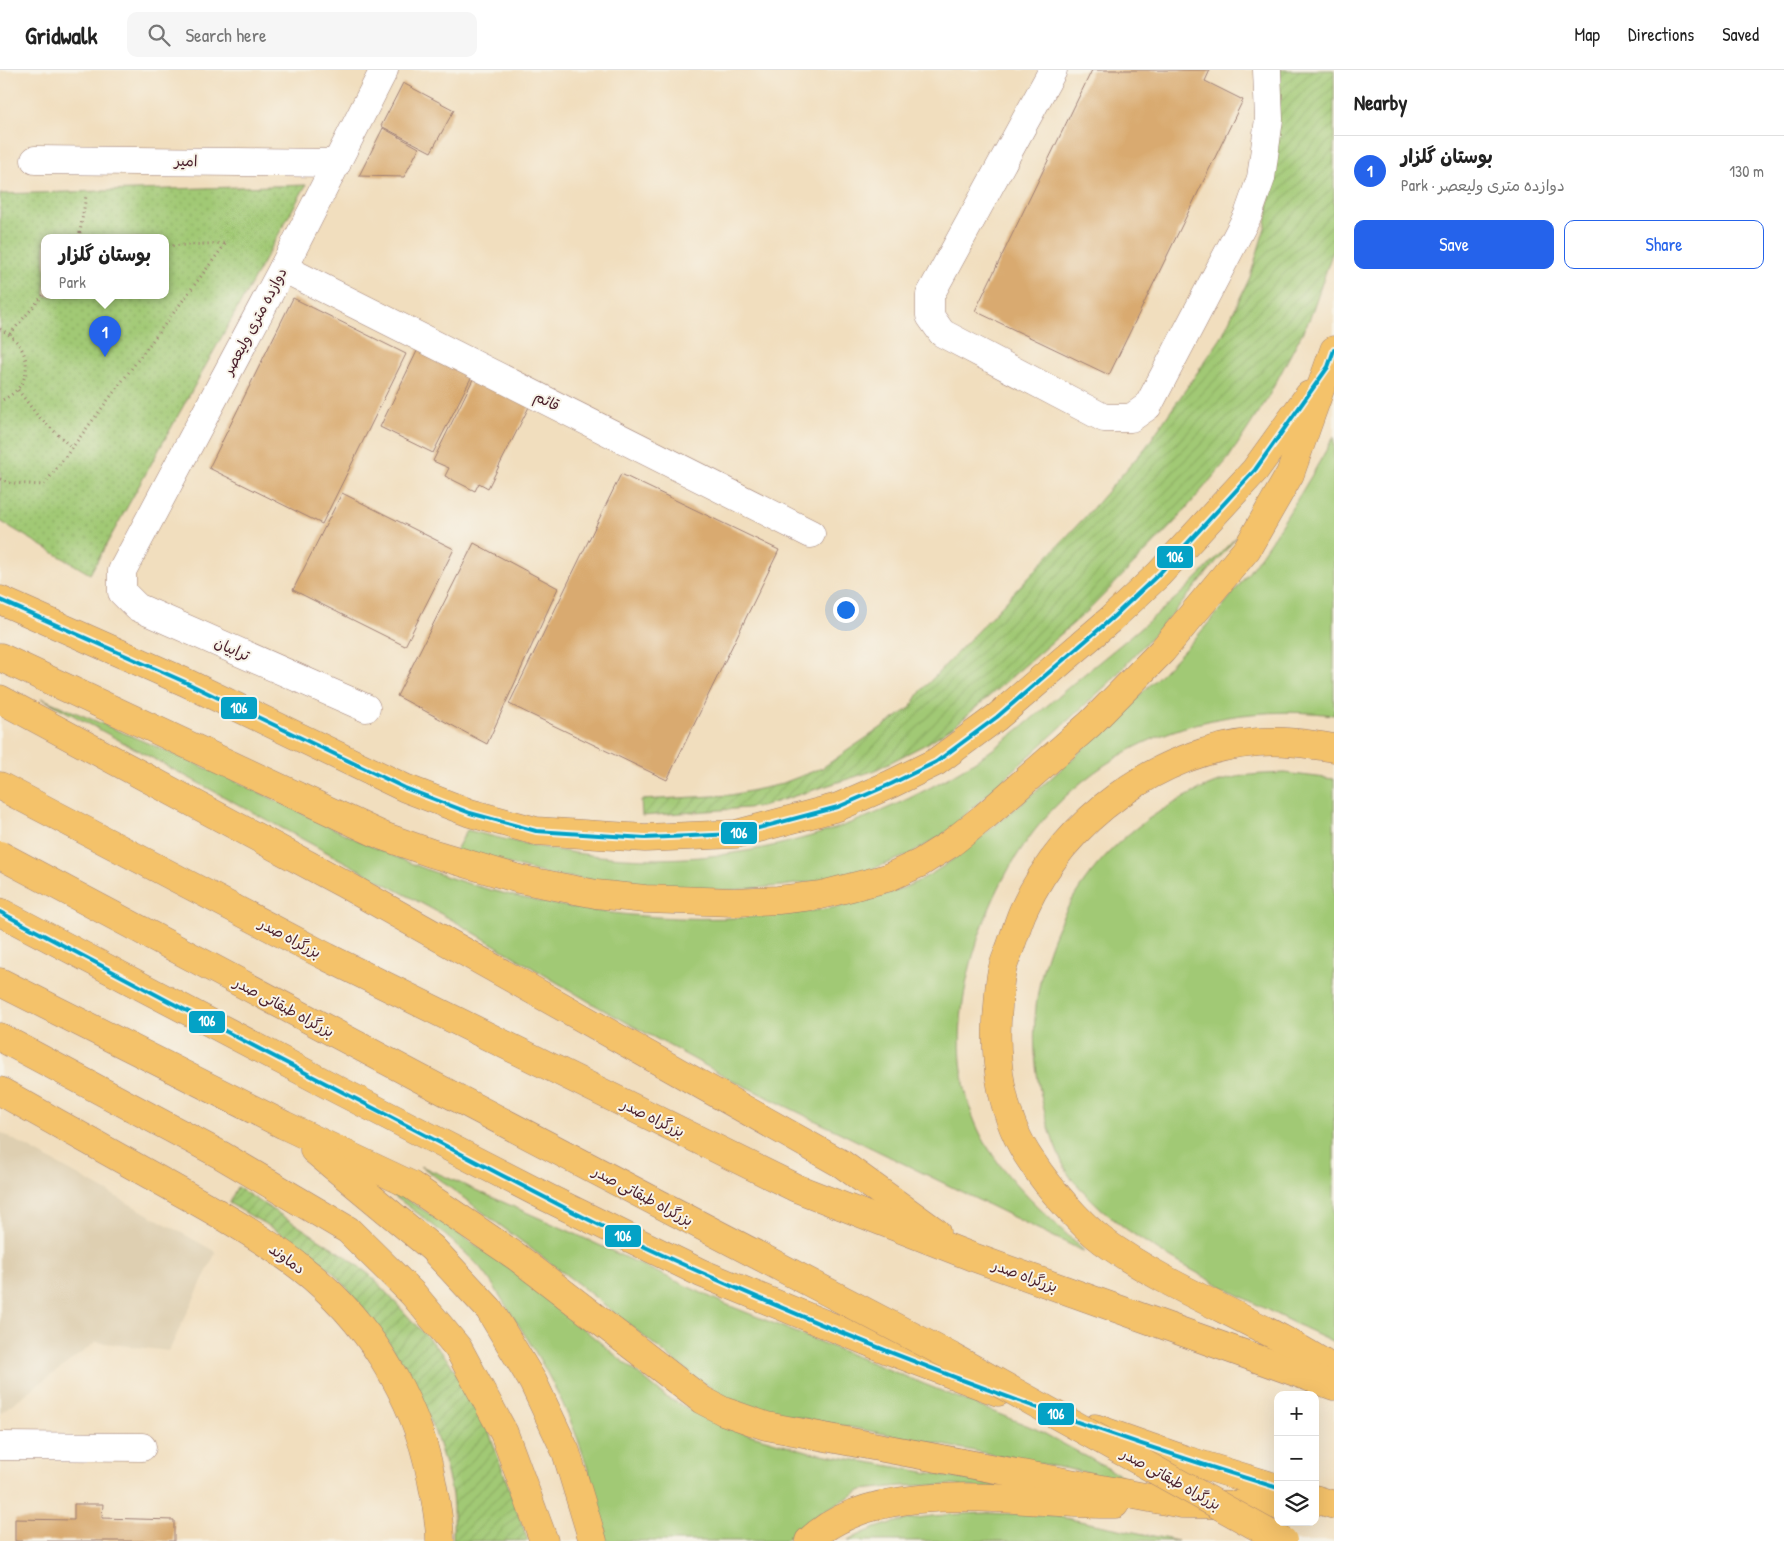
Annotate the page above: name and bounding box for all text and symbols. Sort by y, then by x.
search box [127,12,477,57]
text: Gridwalk [25,19,97,51]
icon: search [145,21,173,49]
text: Search here [185,22,267,48]
text: Map [1575,22,1600,47]
text: Directions [1628,22,1694,47]
text: Saved [1722,22,1759,47]
text: Nearby [1354,88,1407,117]
text: بوستان گلزار [1401,143,1493,169]
street label: امیر [172,150,198,171]
text: 1 [1367,160,1373,182]
text: 130 m [1729,160,1764,182]
text: Park · دوازده متری ولیعصر [1401,174,1565,196]
button: Save [1354,220,1554,269]
button: Share [1564,220,1764,269]
popup [41,234,169,299]
text: بوستان گلزار [59,241,151,267]
street label: دوازده متری ولیعصر [217,264,292,380]
text: Park [59,271,86,293]
pin: 1 [89,316,121,357]
street label: قائم [530,385,564,418]
line badge: 106 [1156,545,1194,569]
text: 106 [1167,547,1184,566]
your location [833,597,859,623]
street label: ترابیان [211,631,254,666]
line badge: 106 [220,696,258,720]
text: 106 [231,698,248,717]
line badge: 106 [720,821,758,845]
text: 106 [731,823,748,842]
street label: بزرگراه صدر [254,912,325,963]
street label: بزرگراه طبقاتی صدر [229,971,338,1042]
line badge: 106 [188,1010,226,1034]
text: 106 [199,1011,216,1030]
street label: بزرگراه صدر [617,1093,688,1142]
street label: بزرگراه طبقاتی صدر [588,1160,697,1231]
line badge: 106 [604,1224,642,1248]
text: 106 [615,1226,632,1245]
street label: دماوند [265,1238,310,1279]
street label: بزرگراه صدر [989,1254,1061,1297]
map controls [1274,1391,1319,1526]
button: + [1274,1391,1319,1436]
line badge: 106 [1037,1402,1075,1426]
text: 106 [1048,1404,1065,1423]
button: − [1274,1436,1319,1481]
street label: بزرگراه طبقاتی صدر [1117,1442,1225,1515]
button: layers [1274,1481,1319,1526]

